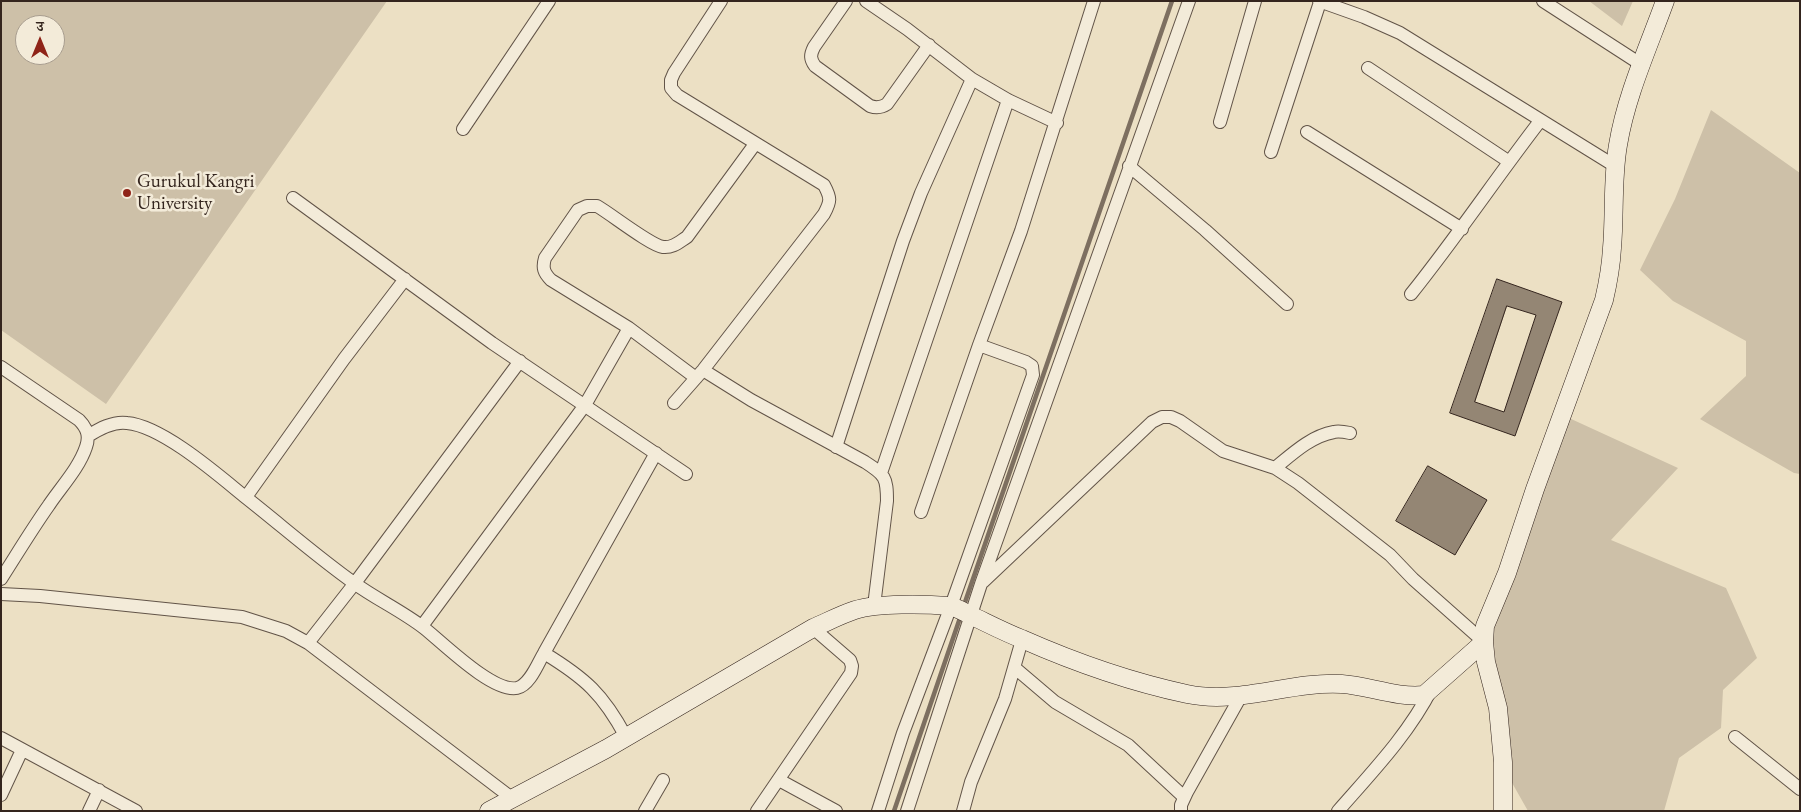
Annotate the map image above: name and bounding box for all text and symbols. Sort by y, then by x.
north arrow [15,15,65,65]
text: उ [36,17,44,35]
place label: Gurukul Kangri University [137,171,254,215]
marker: Gurukul Kangri University [121,187,133,199]

